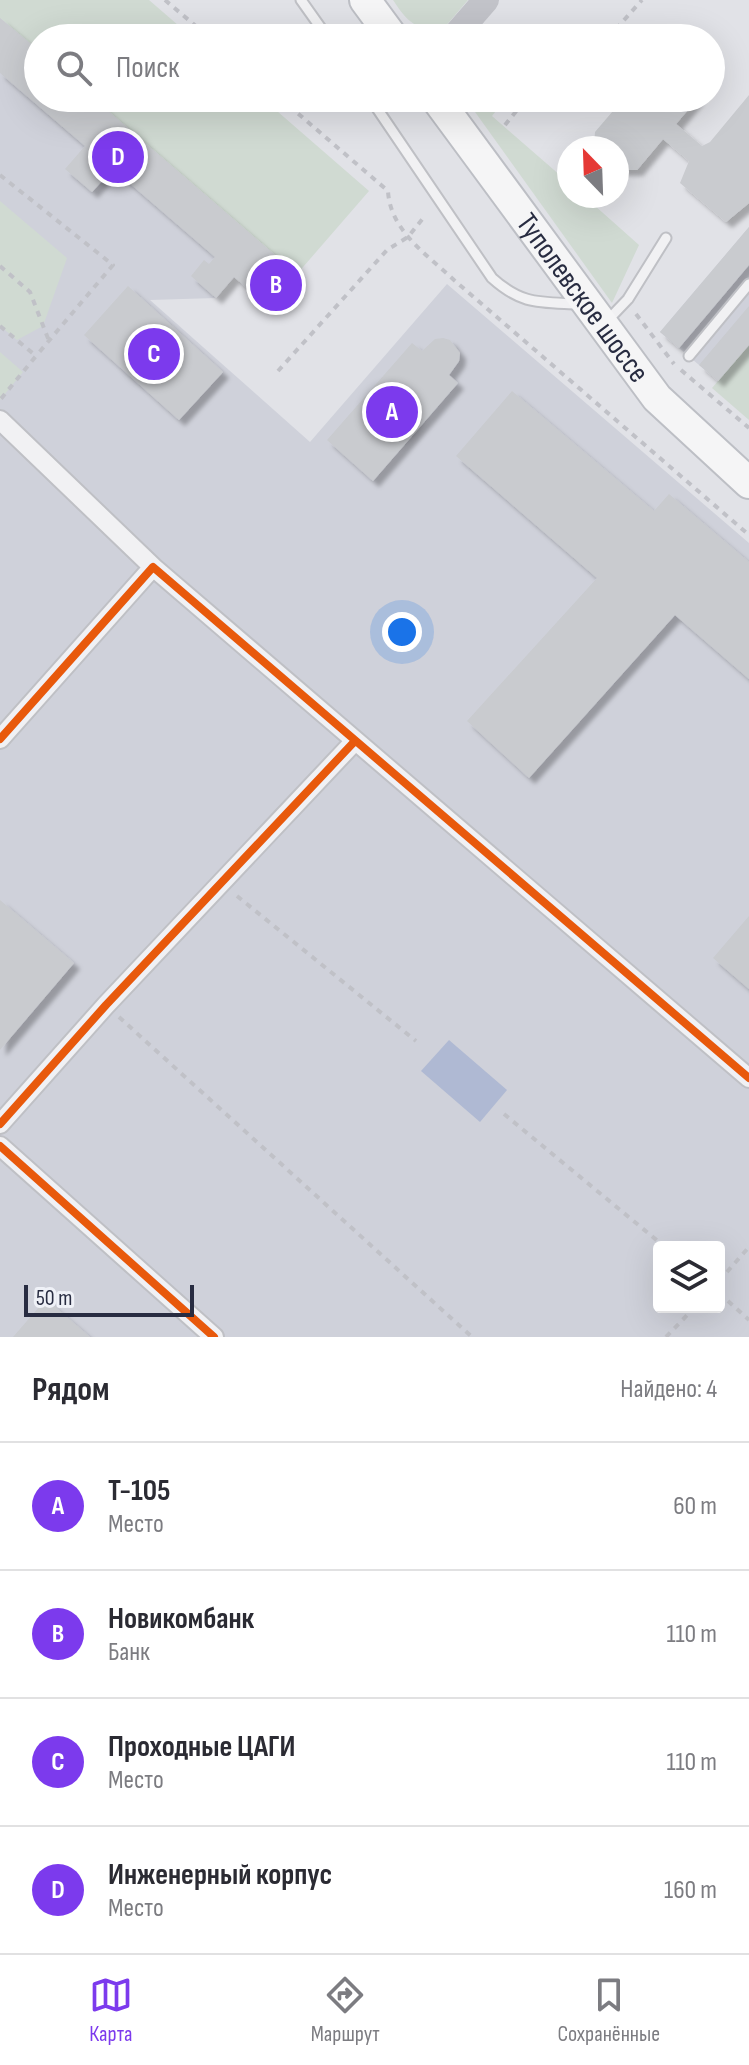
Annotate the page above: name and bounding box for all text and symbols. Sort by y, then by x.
search box [24,24,725,112]
icon: search [52,46,96,90]
text: Поиск [116,50,179,86]
pin: D [92,127,144,187]
north arrow [557,136,629,208]
street label: Туполевское шоссе [508,207,656,390]
pin: B [250,255,302,315]
pin: C [128,324,180,384]
pin: A [366,382,418,442]
your location [382,612,422,652]
map controls [653,1241,725,1313]
button: layers [653,1241,725,1313]
scale bar [24,1281,194,1317]
text: 50 m [36,1285,72,1312]
text: Рядом [32,1369,110,1410]
text: Найдено: 4 [620,1374,717,1405]
text: Т-105 [108,1473,170,1509]
text: A [52,1491,64,1522]
text: 60 m [673,1491,717,1522]
text: Место [108,1509,164,1540]
text: Новикомбанк [108,1601,254,1637]
text: B [52,1619,64,1650]
text: 110 m [666,1619,717,1650]
text: Банк [108,1637,150,1668]
text: Проходные ЦАГИ [108,1729,295,1765]
text: C [51,1747,65,1778]
text: 110 m [666,1747,717,1778]
text: Место [108,1765,164,1796]
text: Инженерный корпус [108,1857,332,1893]
text: D [51,1875,65,1906]
text: 160 m [664,1875,717,1906]
text: Место [108,1893,164,1924]
tab: Карта [89,1973,133,2048]
tab: Маршрут [311,1973,380,2048]
tab: Сохранённые [557,1973,660,2048]

